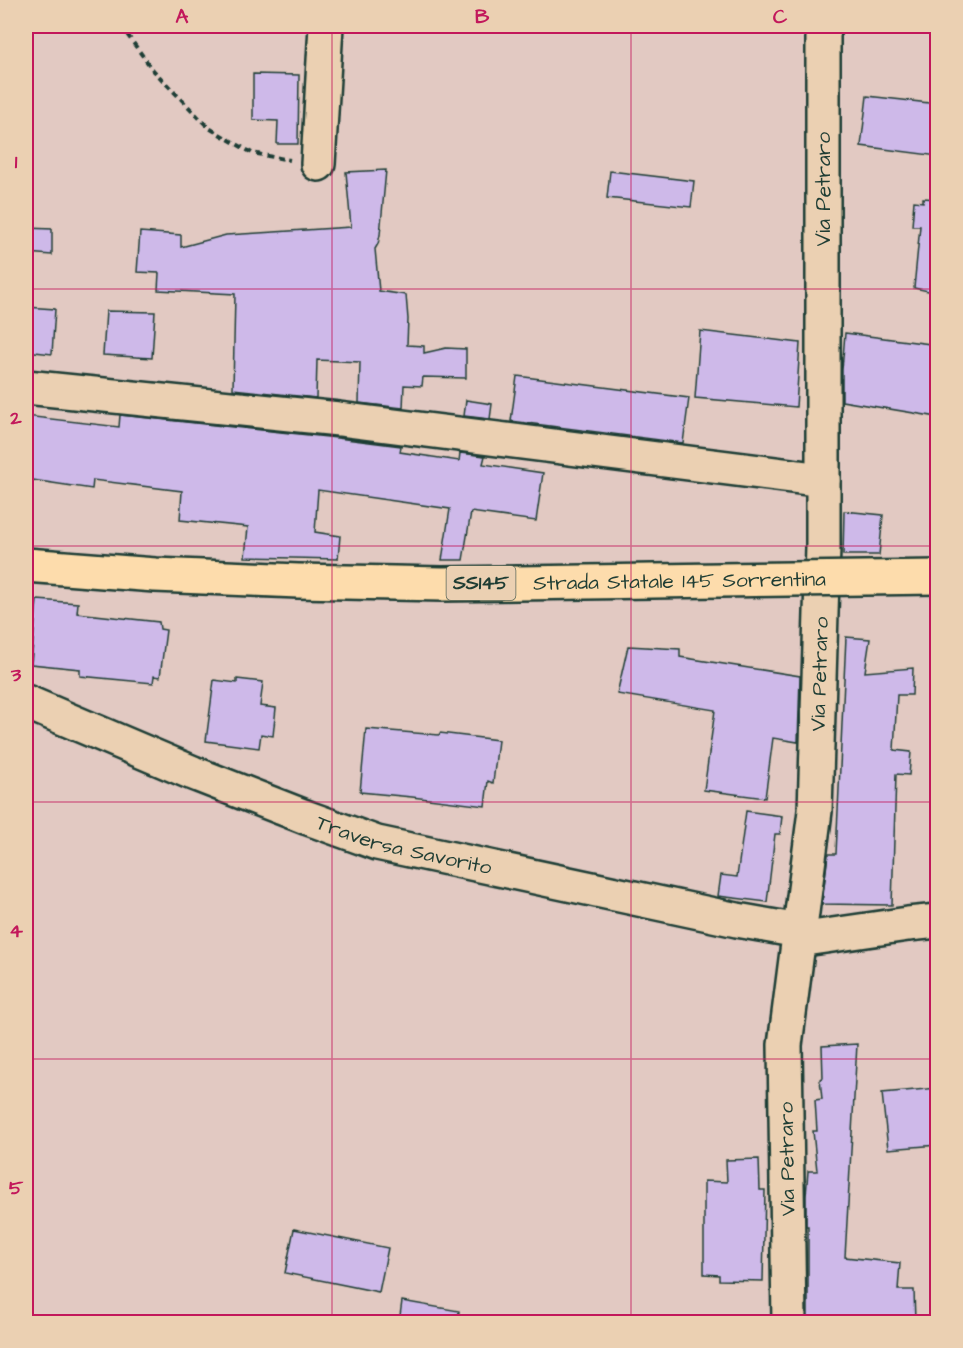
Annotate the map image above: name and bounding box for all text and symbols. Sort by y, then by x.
text: A [176,3,189,31]
text: B [475,3,490,31]
text: C [773,3,788,31]
street label: Via Petraro [809,132,838,246]
text: 1 [15,148,18,176]
text: 2 [9,404,22,432]
street label: Strada Statale 145 Sorrentina [533,564,826,597]
road number: SS145 [446,566,516,600]
street label: Via Petraro [803,616,835,732]
text: 3 [10,661,22,689]
street label: Traversa Savorito [312,808,495,882]
text: 4 [9,917,23,945]
street label: Via Petraro [772,1101,802,1216]
text: 5 [9,1174,24,1202]

